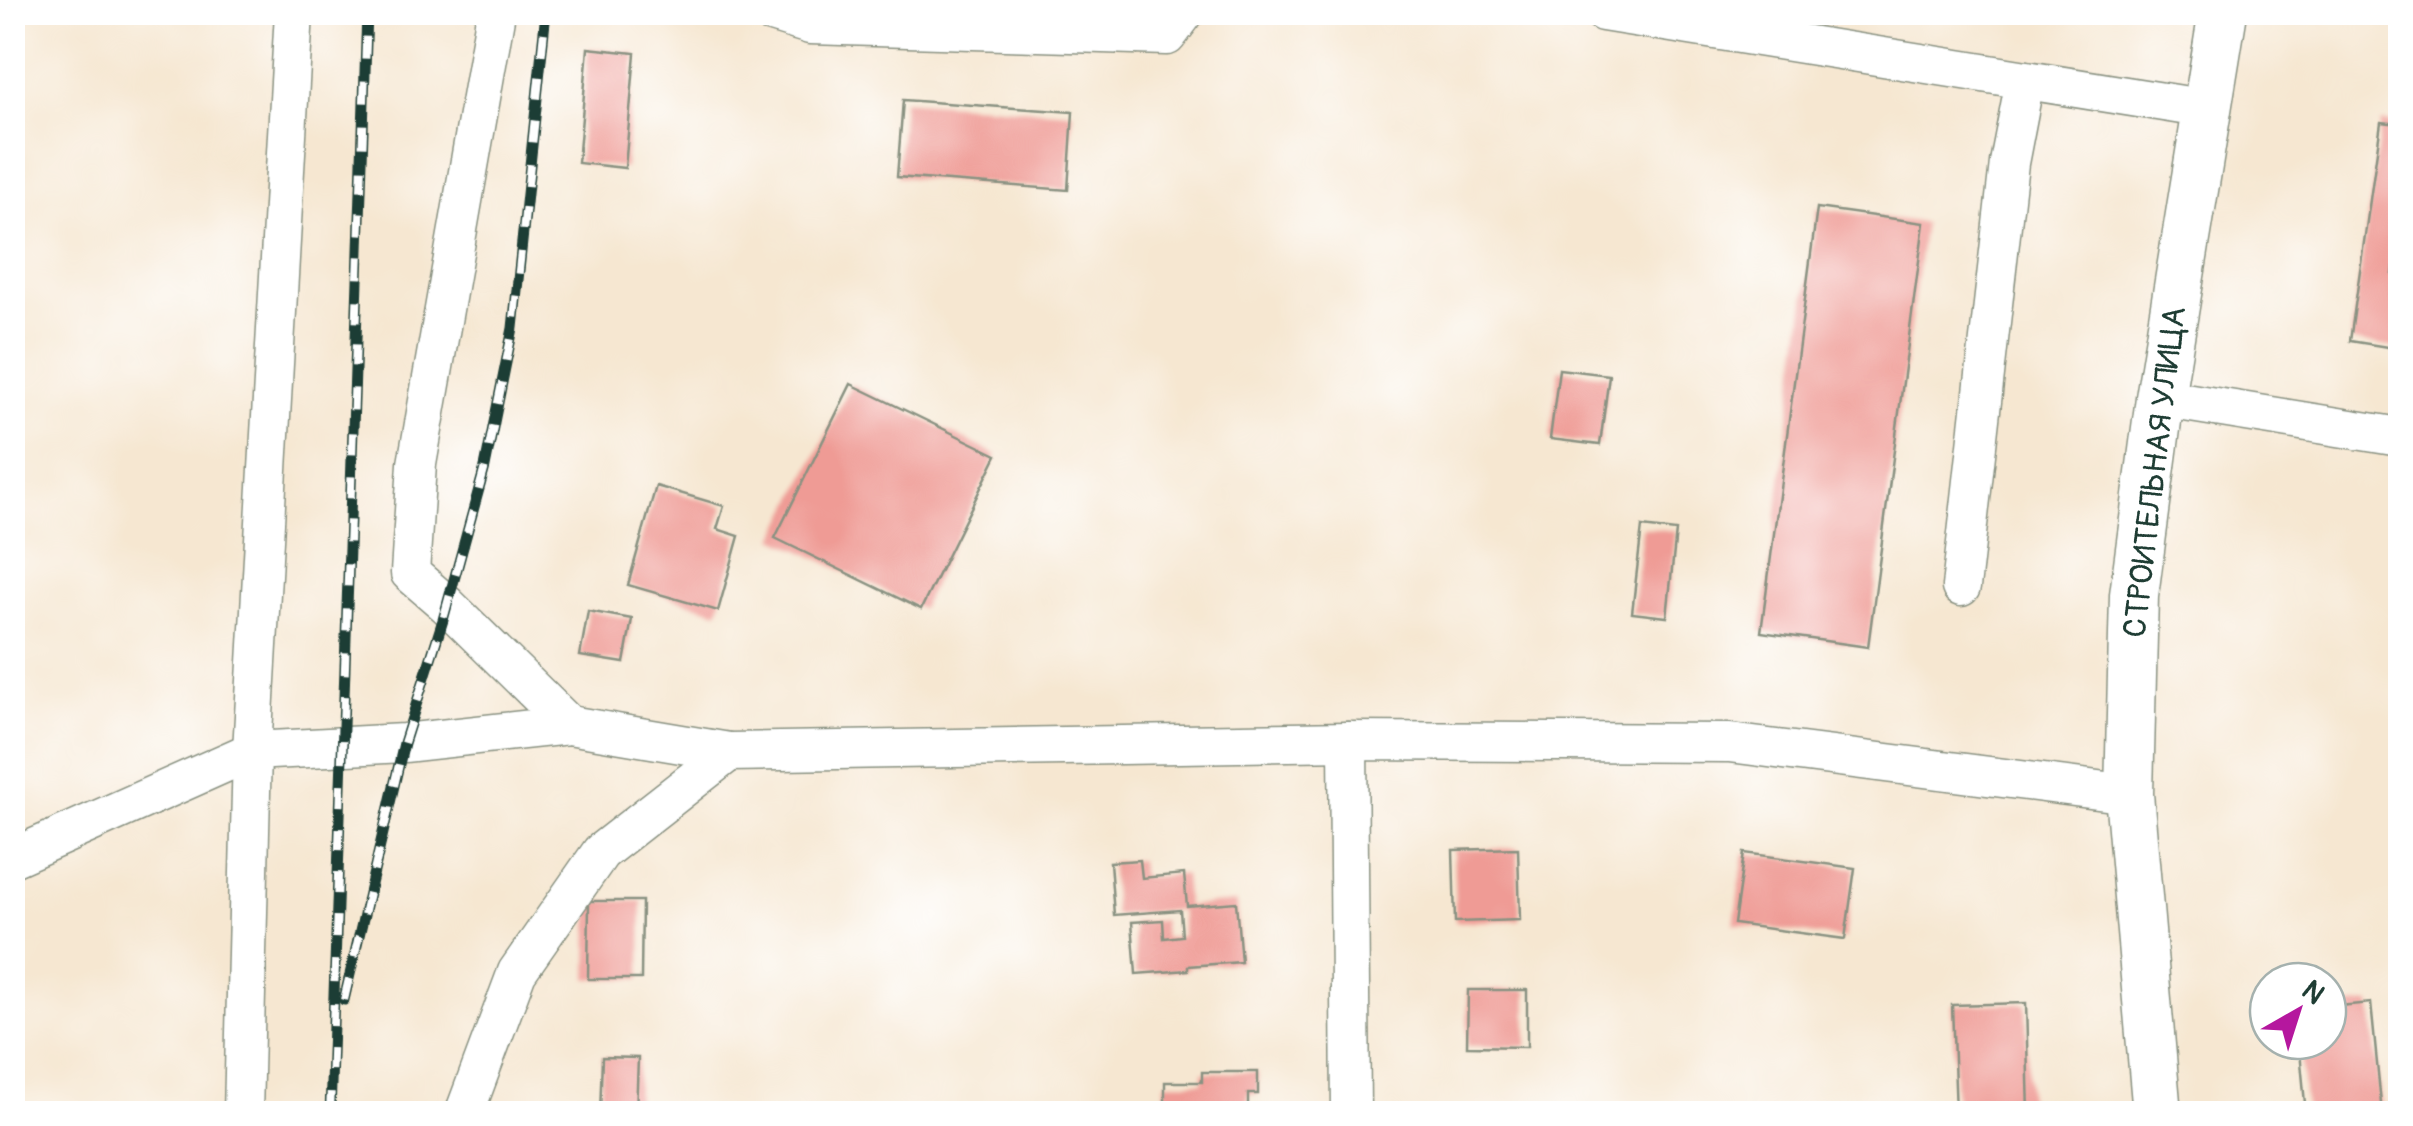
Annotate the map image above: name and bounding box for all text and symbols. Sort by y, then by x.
street label: СТРОИТЕЛЬНАЯ УЛИЦА [2115,304,2195,640]
north arrow [2248,961,2348,1061]
text: N [2294,973,2331,1012]

